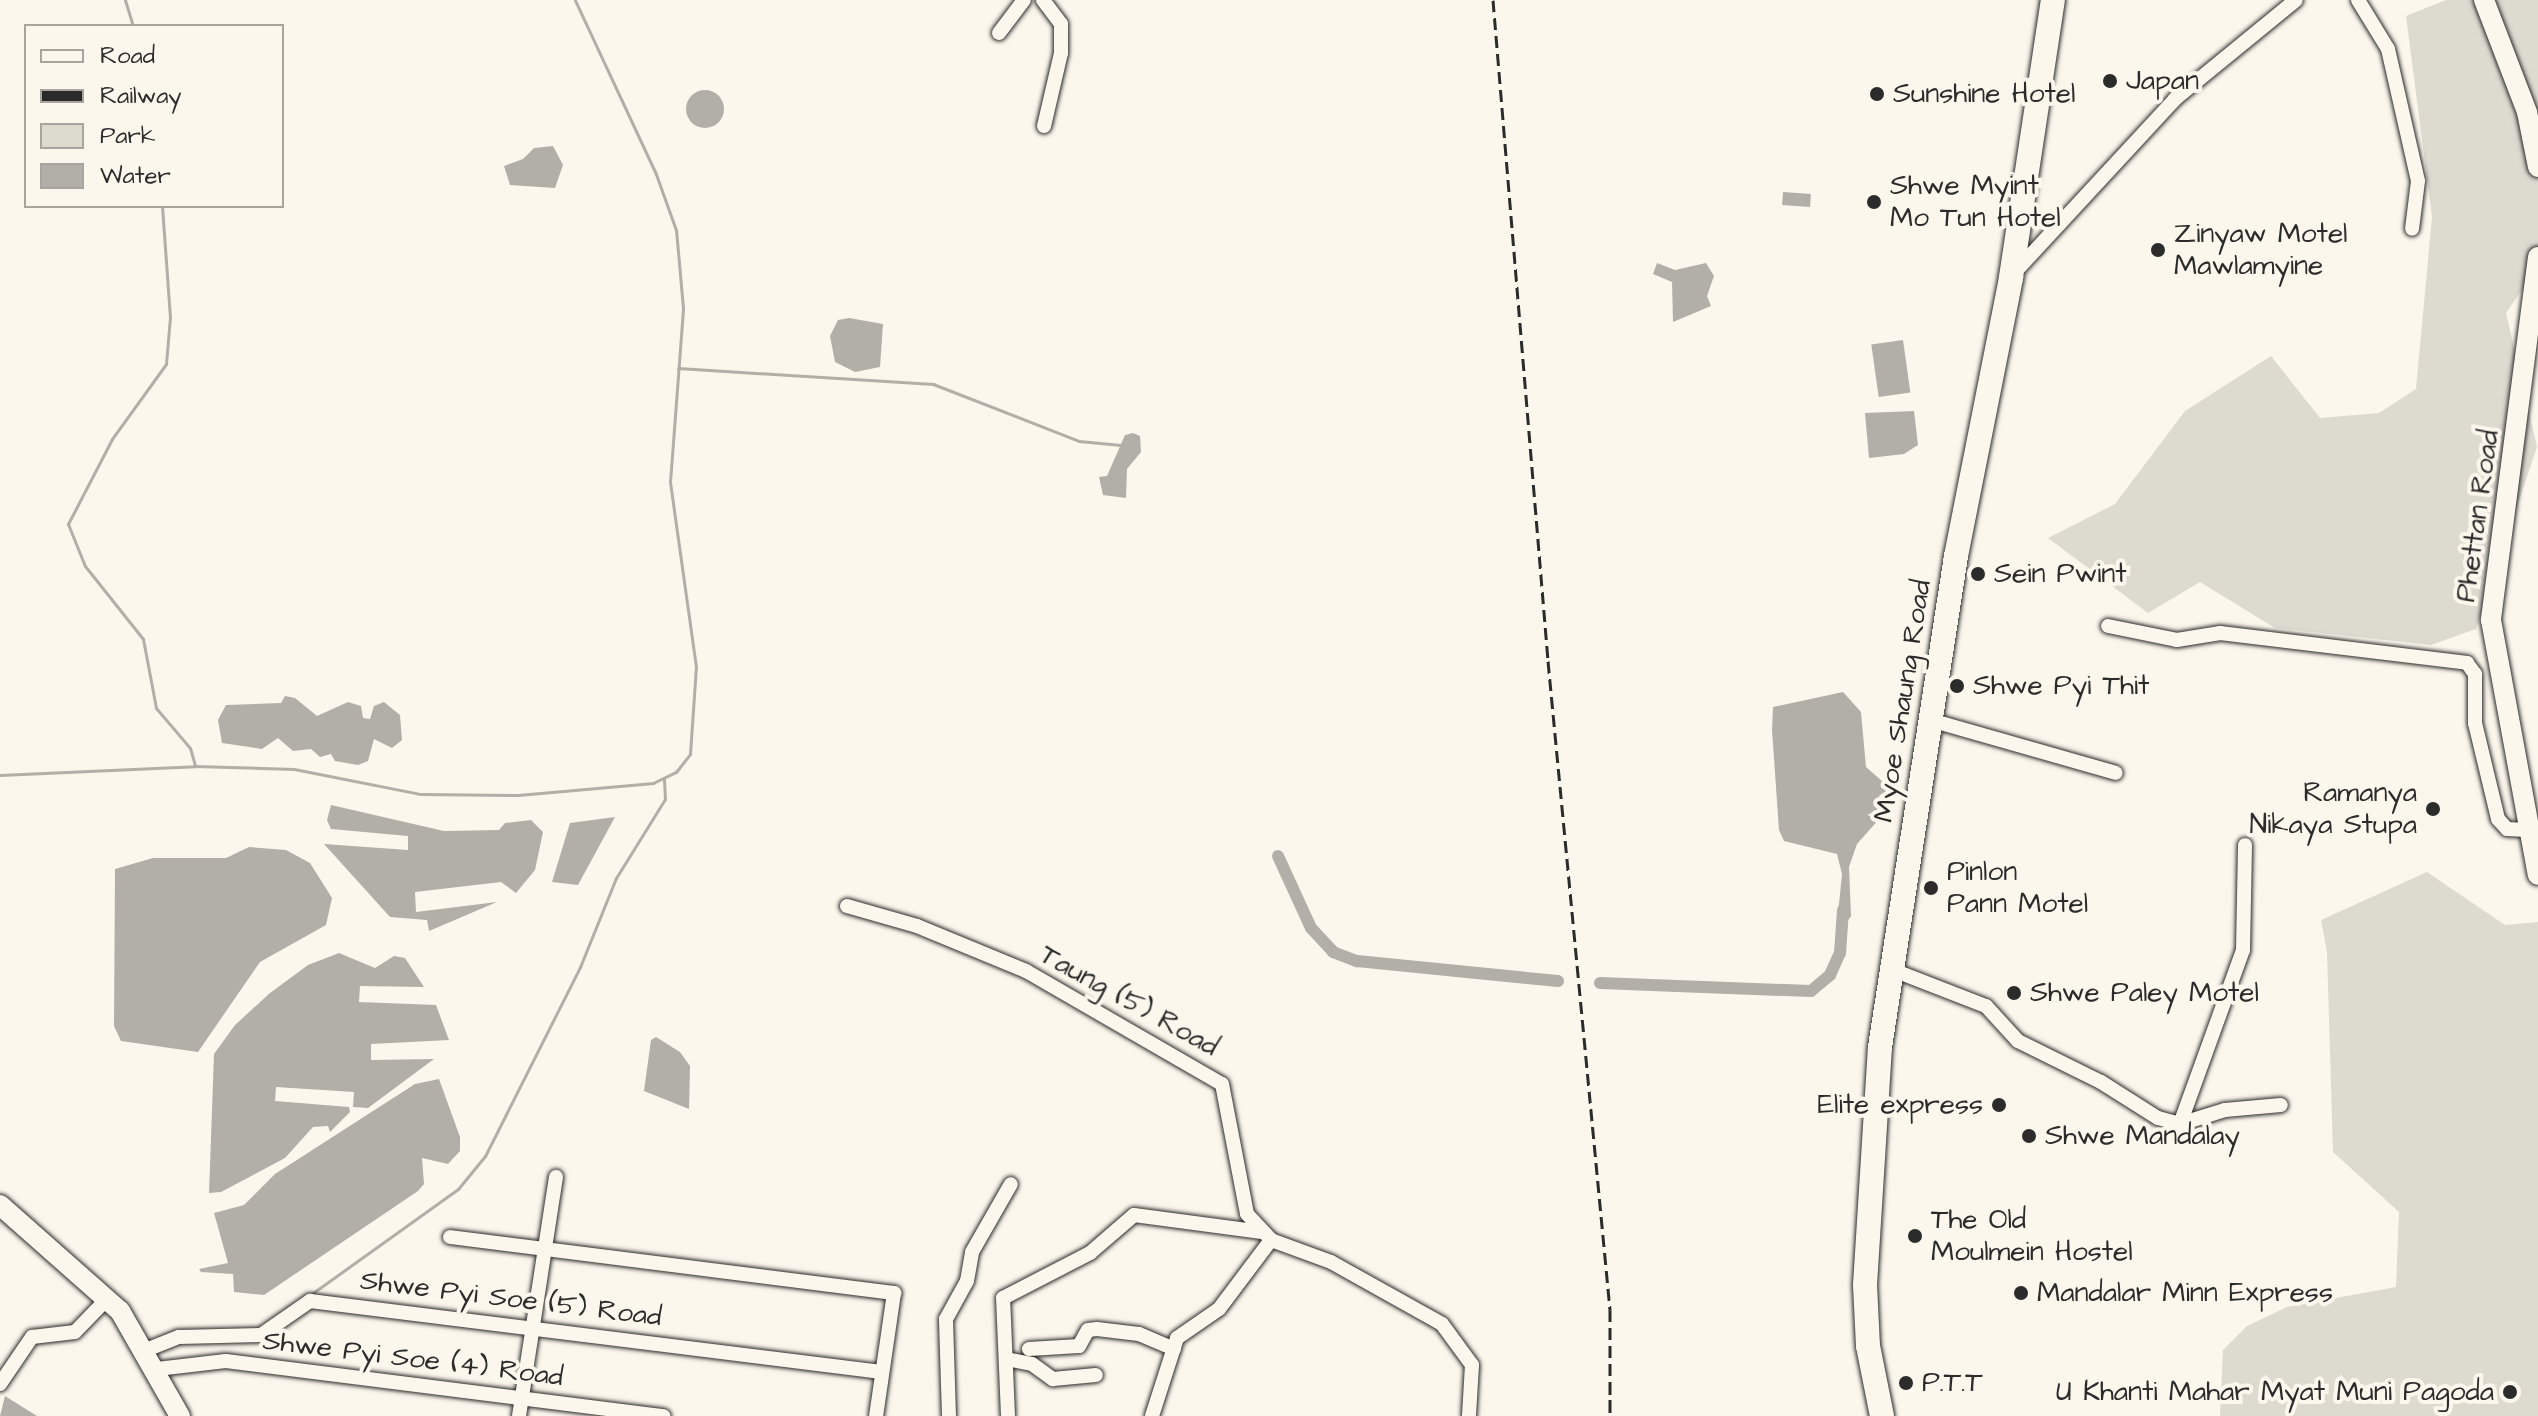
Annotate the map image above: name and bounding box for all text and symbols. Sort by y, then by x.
legend [24,24,284,208]
text: Road [100,39,155,73]
place label: Japan [2126,64,2199,98]
marker: Japan [2101,72,2119,90]
place label: Sunshine Hotel [1893,77,2075,111]
text: Railway [100,79,182,113]
marker: Sunshine Hotel [1868,85,1886,103]
text: Park [100,119,156,153]
text: Water [100,159,171,193]
place label: Shwe Myint Mo Tun Hotel [1890,169,2061,235]
marker: Shwe Myint Mo Tun Hotel [1865,193,1883,211]
place label: Zinyaw Motel Mawlamyine [2174,217,2347,283]
marker: Zinyaw Motel Mawlamyine [2149,241,2167,259]
street label: Phettan Road [2449,428,2507,604]
place label: Sein Pwint [1994,557,2127,591]
marker: Sein Pwint [1969,565,1987,583]
street label: Myoe Shaung Road [1867,577,1939,825]
place label: Shwe Pyi Thit [1973,669,2149,703]
marker: Shwe Pyi Thit [1948,677,1966,695]
place label: Ramanya Nikaya Stupa [2250,776,2417,842]
marker: Ramanya Nikaya Stupa [2424,800,2442,818]
place label: Pinlon Pann Motel [1947,855,2088,921]
marker: Pinlon Pann Motel [1922,879,1940,897]
street label: Taung (5) Road [1034,938,1224,1064]
place label: Shwe Paley Motel [2030,976,2259,1010]
marker: Shwe Paley Motel [2005,984,2023,1002]
place label: Elite express [1817,1088,1983,1122]
marker: Elite express [1990,1096,2008,1114]
place label: Shwe Mandalay [2045,1119,2240,1153]
marker: Shwe Mandalay [2020,1127,2038,1145]
place label: The Old Moulmein Hostel [1931,1203,2133,1269]
marker: The Old Moulmein Hostel [1906,1227,1924,1245]
street label: Shwe Pyi Soe (5) Road [359,1264,663,1334]
place label: Mandalar Minn Express [2037,1276,2333,1310]
marker: Mandalar Minn Express [2012,1284,2030,1302]
street label: Shwe Pyi Soe (4) Road [261,1324,565,1394]
place label: P.T.T [1922,1366,1983,1400]
marker: P.T.T [1897,1374,1915,1392]
place label: U Khanti Mahar Myat Muni Pagoda [2056,1375,2494,1409]
marker: U Khanti Mahar Myat Muni Pagoda [2501,1383,2519,1401]

